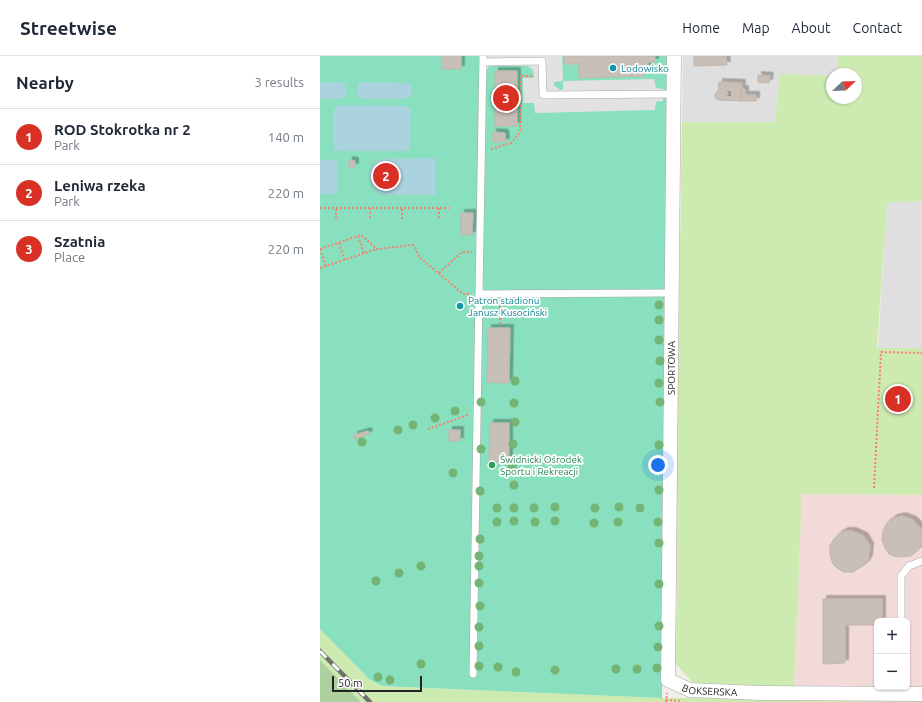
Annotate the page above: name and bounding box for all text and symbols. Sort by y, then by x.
text: Streetwise [20,17,117,39]
text: Home [682,20,720,36]
text: Map [742,20,770,36]
text: About [792,20,831,36]
text: Contact [853,20,902,36]
marker: Lodowisko [608,63,618,73]
place label: Lodowisko [621,63,669,74]
north arrow [826,68,862,104]
text: Nearby [16,73,74,92]
text: 3 results [254,75,304,89]
pin: 3 [493,83,519,113]
house number: 3 [727,89,731,98]
text: ROD Stokrotka nr 2 [54,121,191,138]
text: 1 [25,130,33,144]
text: 140 m [268,130,304,144]
text: Park [54,138,80,152]
pin: 2 [373,161,399,191]
text: Leniwa rzeka [54,177,146,194]
text: 2 [25,186,33,200]
text: 220 m [268,186,304,200]
text: Park [54,194,80,208]
text: Szatnia [54,233,105,250]
text: 3 [25,242,33,256]
text: 220 m [268,242,304,256]
text: Place [54,250,85,264]
place label: Patron stadionu Janusz Kusociński [468,295,547,318]
marker: Patron stadionu Janusz Kusociński [455,301,465,311]
street label: SPORTOWA [666,341,677,395]
pin: 1 [885,384,911,414]
place label: Świdnicki Ośrodek Sportu i Rekreacji [500,453,582,477]
your location [648,455,668,475]
marker: Świdnicki Ośrodek Sportu i Rekreacji [487,460,497,470]
map controls [874,618,910,690]
button: + [874,618,910,654]
button: − [874,654,910,690]
scale bar [332,674,422,693]
text: 50 m [338,677,362,689]
street label: BOKSERSKA [680,682,738,698]

